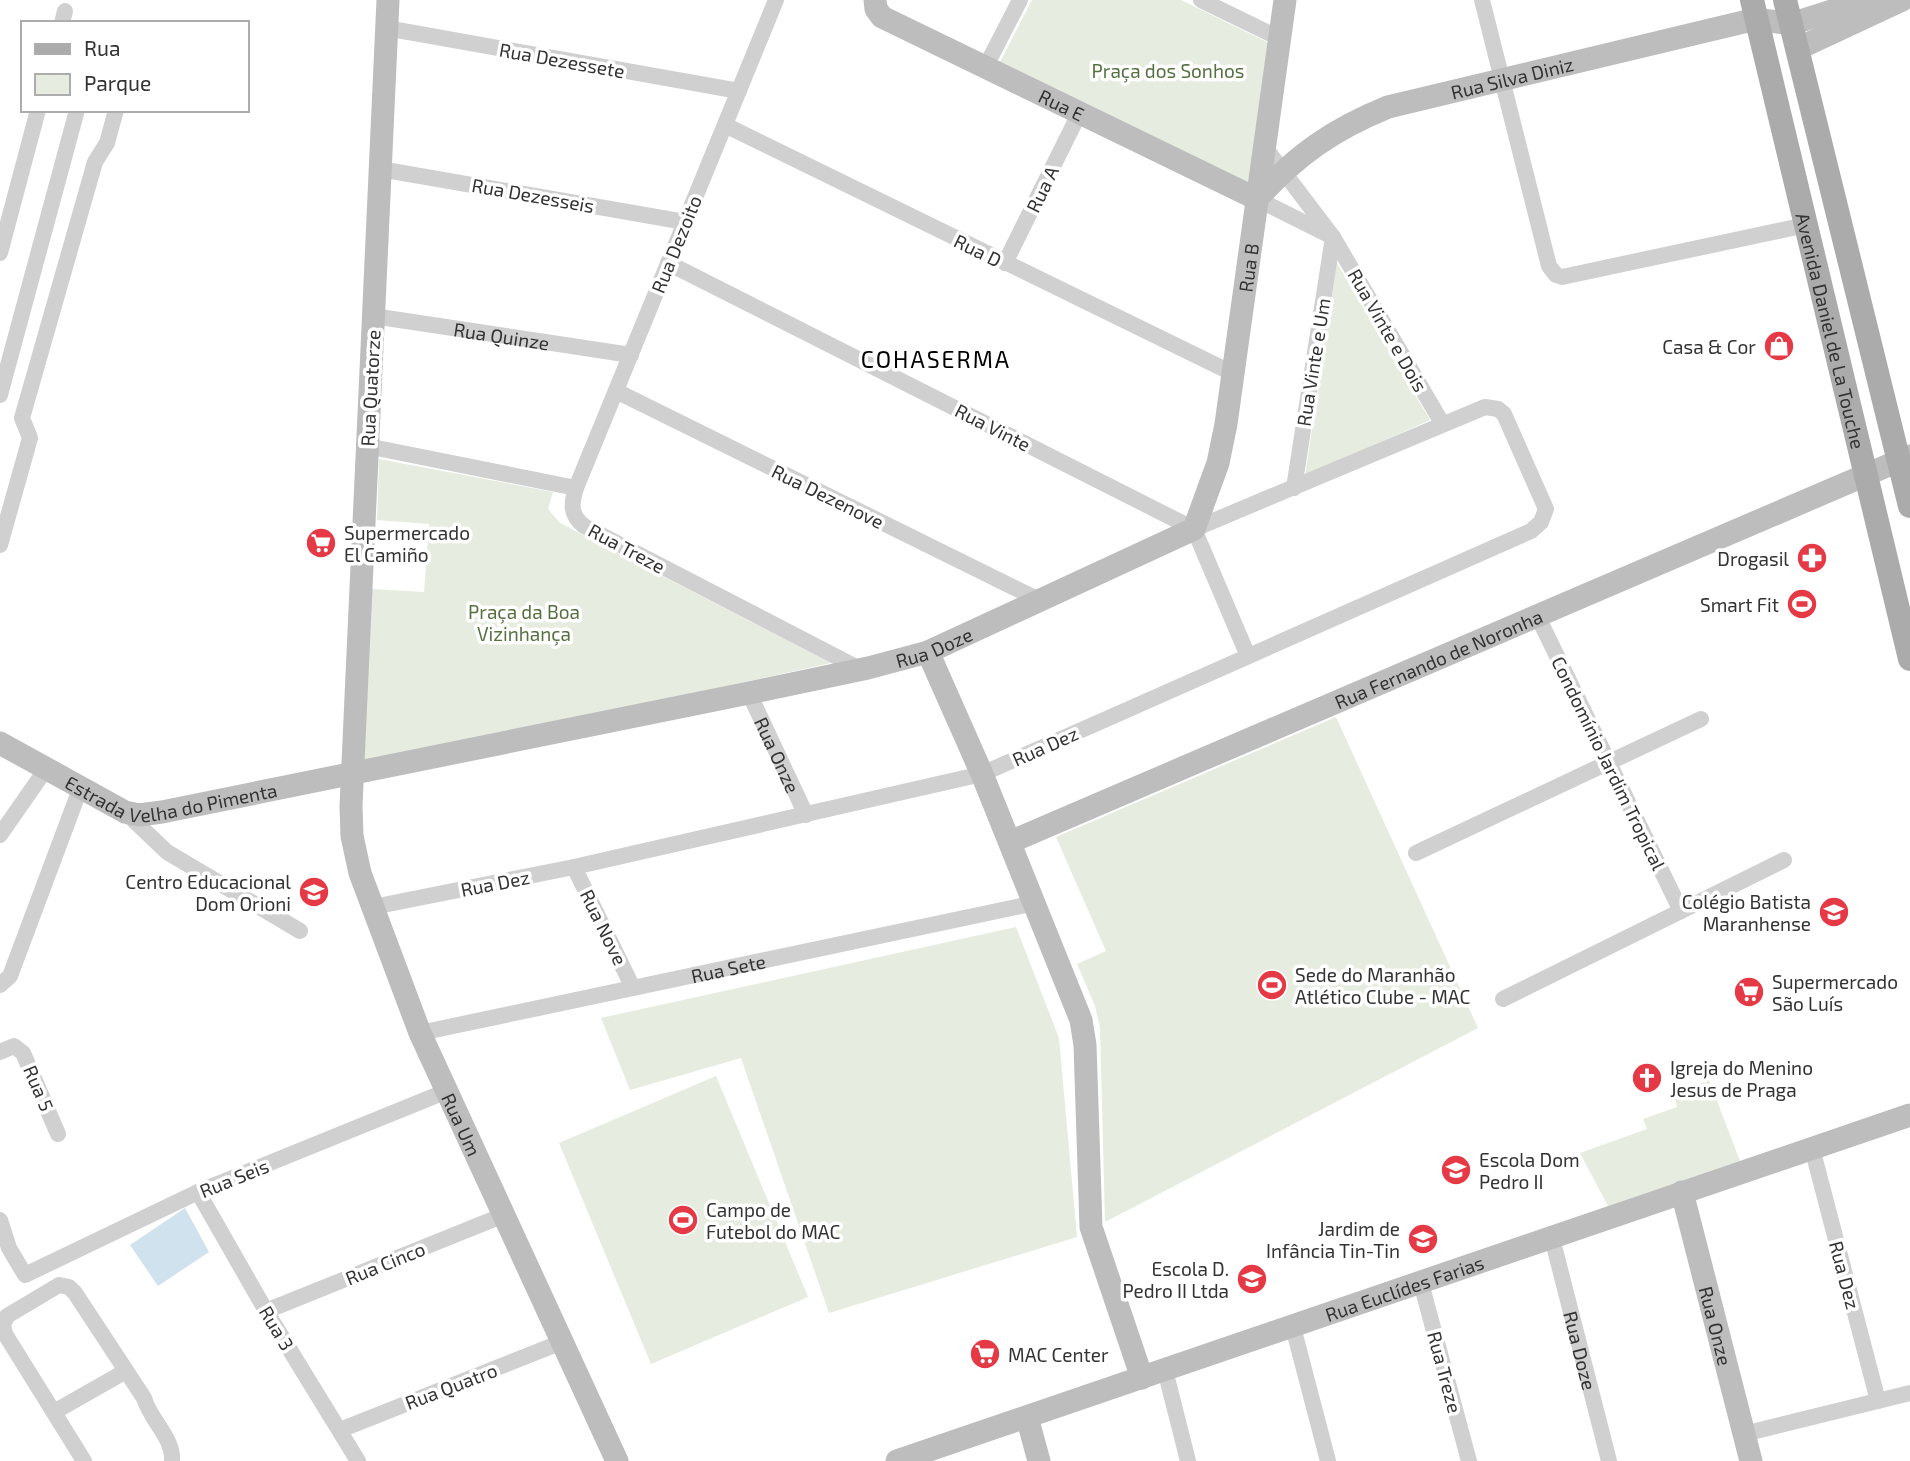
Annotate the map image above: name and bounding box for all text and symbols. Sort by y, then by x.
legend [21,21,248,112]
text: Rua [84,35,120,60]
street label: Rua Dezessete [498,38,626,82]
street label: Rua Silva Diniz [1448,52,1575,103]
park label: Praça dos Sonhos [1092,59,1244,83]
text: Parque [84,70,151,95]
street label: Rua E [1035,83,1088,125]
street label: Rua A [1021,162,1063,216]
street label: Rua Dezesseis [470,173,596,217]
street label: Rua Dezoito [646,192,706,296]
street label: Avenida Daniel de La Touche [1792,210,1871,451]
street label: Rua D [951,229,1005,271]
street label: Rua B [1233,242,1263,293]
street label: Rua Vinte e Dois [1344,264,1432,396]
street label: Rua Vinte e Um [1292,296,1334,428]
street label: Rua Quinze [452,317,551,354]
street label: Rua Quatorze [355,329,385,447]
shop icon: Casa & Cor [1762,329,1796,363]
place label: Casa & Cor [1662,335,1756,358]
district label: COHASERMA [861,345,1011,373]
street label: Rua Vinte [951,398,1035,456]
street label: Rua Dezenove [768,459,888,533]
street label: Rua Treze [585,518,669,578]
place label: Supermercado El Camiño [344,521,470,566]
supermarket icon: Supermercado El Camiño [304,526,338,560]
pharmacy icon: Drogasil [1795,541,1829,575]
place label: Drogasil [1717,547,1789,570]
sports icon: Smart Fit [1785,587,1819,621]
place label: Smart Fit [1700,593,1779,616]
park label: Praça da Boa Vizinhança [468,600,580,646]
street label: Rua Fernando de Noronha [1331,604,1546,713]
street label: Rua Doze [893,622,976,672]
street label: Condomínio Jardim Tropical [1547,652,1671,874]
street label: Rua Onze [750,713,805,796]
street label: Rua Dez [1008,721,1082,771]
street label: Estrada Velha do Pimenta [62,770,279,827]
street label: Rua Dez [459,865,531,901]
place label: Centro Educacional Dom Orioni [125,870,291,915]
school or university icon: Centro Educacional Dom Orioni [297,875,331,909]
street label: Rua Nove [576,885,632,969]
place label: Colégio Batista Maranhense [1682,890,1811,935]
school or university icon: Colégio Batista Maranhense [1817,895,1851,929]
street label: Rua Sete [689,949,768,987]
place label: Sede do Maranhão Atlético Clube - MAC [1295,963,1471,1008]
sports icon: Sede do Maranhão Atlético Clube - MAC [1255,968,1289,1002]
place label: Supermercado São Luís [1772,970,1898,1015]
supermarket icon: Supermercado São Luís [1732,975,1766,1009]
place label: Igreja do Menino Jesus de Praga [1670,1056,1813,1101]
church icon: Igreja do Menino Jesus de Praga [1630,1061,1664,1095]
street label: Rua 5 [19,1062,59,1114]
street label: Rua Um [438,1089,486,1159]
place label: Escola Dom Pedro II [1479,1148,1580,1193]
school or university icon: Escola Dom Pedro II [1439,1153,1473,1187]
street label: Rua Seis [196,1154,272,1202]
place label: Campo de Futebol do MAC [706,1198,841,1243]
sports icon: Campo de Futebol do MAC [666,1203,700,1237]
place label: Jardim de Infância Tin-Tin [1266,1217,1400,1262]
school or university icon: Jardim de Infância Tin-Tin [1406,1222,1440,1256]
street label: Rua Cinco [342,1237,428,1289]
street label: Rua Dez [1825,1238,1865,1312]
street label: Rua Euclídes Farias [1322,1250,1487,1325]
place label: Escola D. Pedro II Ltda [1122,1257,1229,1302]
school or university icon: Escola D. Pedro II Ltda [1235,1262,1269,1296]
street label: Rua Onze [1695,1284,1737,1368]
street label: Rua 3 [255,1302,299,1354]
street label: Rua Doze [1560,1309,1602,1392]
street label: Rua Treze [1423,1329,1467,1415]
supermarket icon: MAC Center [968,1337,1002,1371]
place label: MAC Center [1008,1343,1109,1366]
street label: Rua Quatro [402,1358,500,1414]

